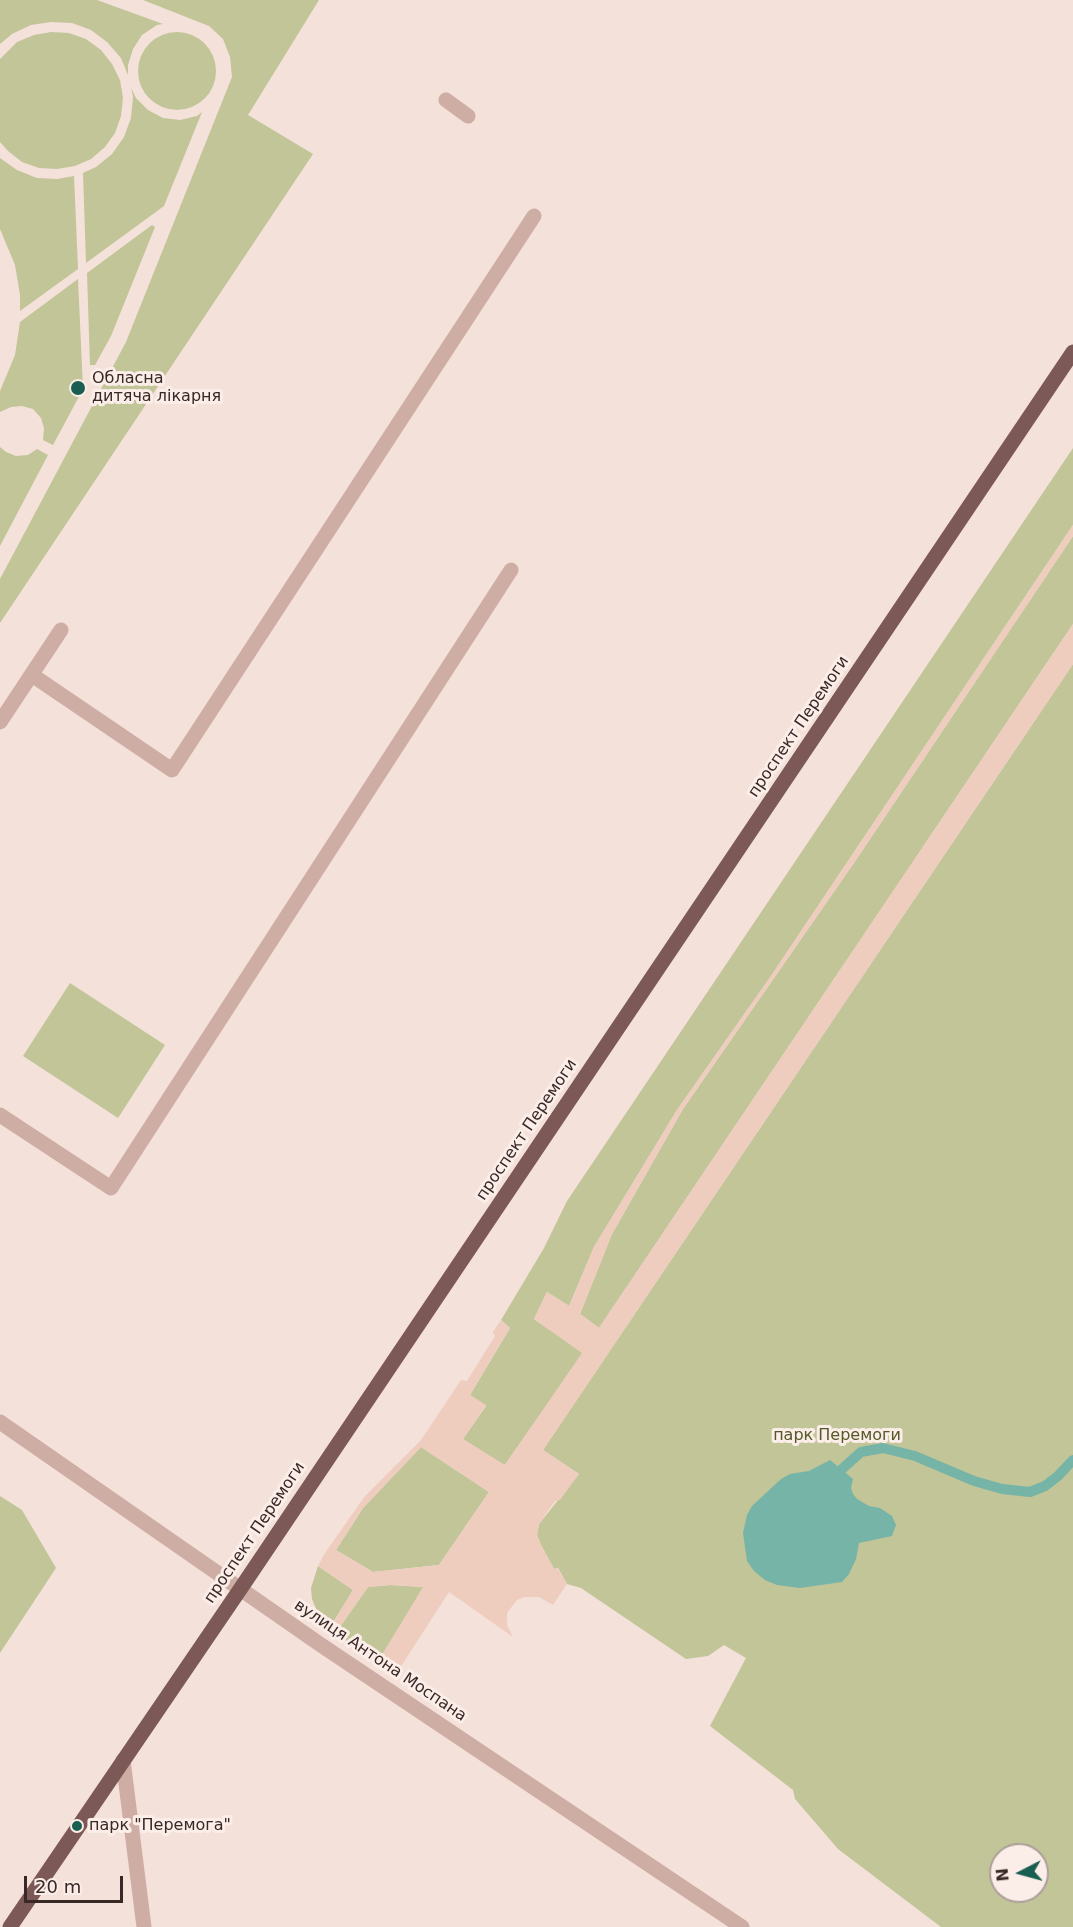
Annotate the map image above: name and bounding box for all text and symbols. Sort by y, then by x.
place label: Обласна дитяча лікарня [92,369,221,407]
marker: Обласна дитяча лікарня [69,379,87,397]
street label: проспект Перемоги [745,653,853,801]
street label: проспект Перемоги [473,1056,581,1204]
park label: парк Перемоги [773,1426,901,1446]
street label: проспект Перемоги [201,1459,309,1607]
street label: вулиця Антона Моспана [290,1596,470,1726]
place label: парк "Перемога" [89,1816,231,1836]
marker: парк "Перемога" [70,1819,84,1833]
north arrow [989,1843,1049,1903]
scale bar [27,1864,126,1902]
text: N [992,1867,1013,1882]
text: 20 m [35,1876,81,1897]

